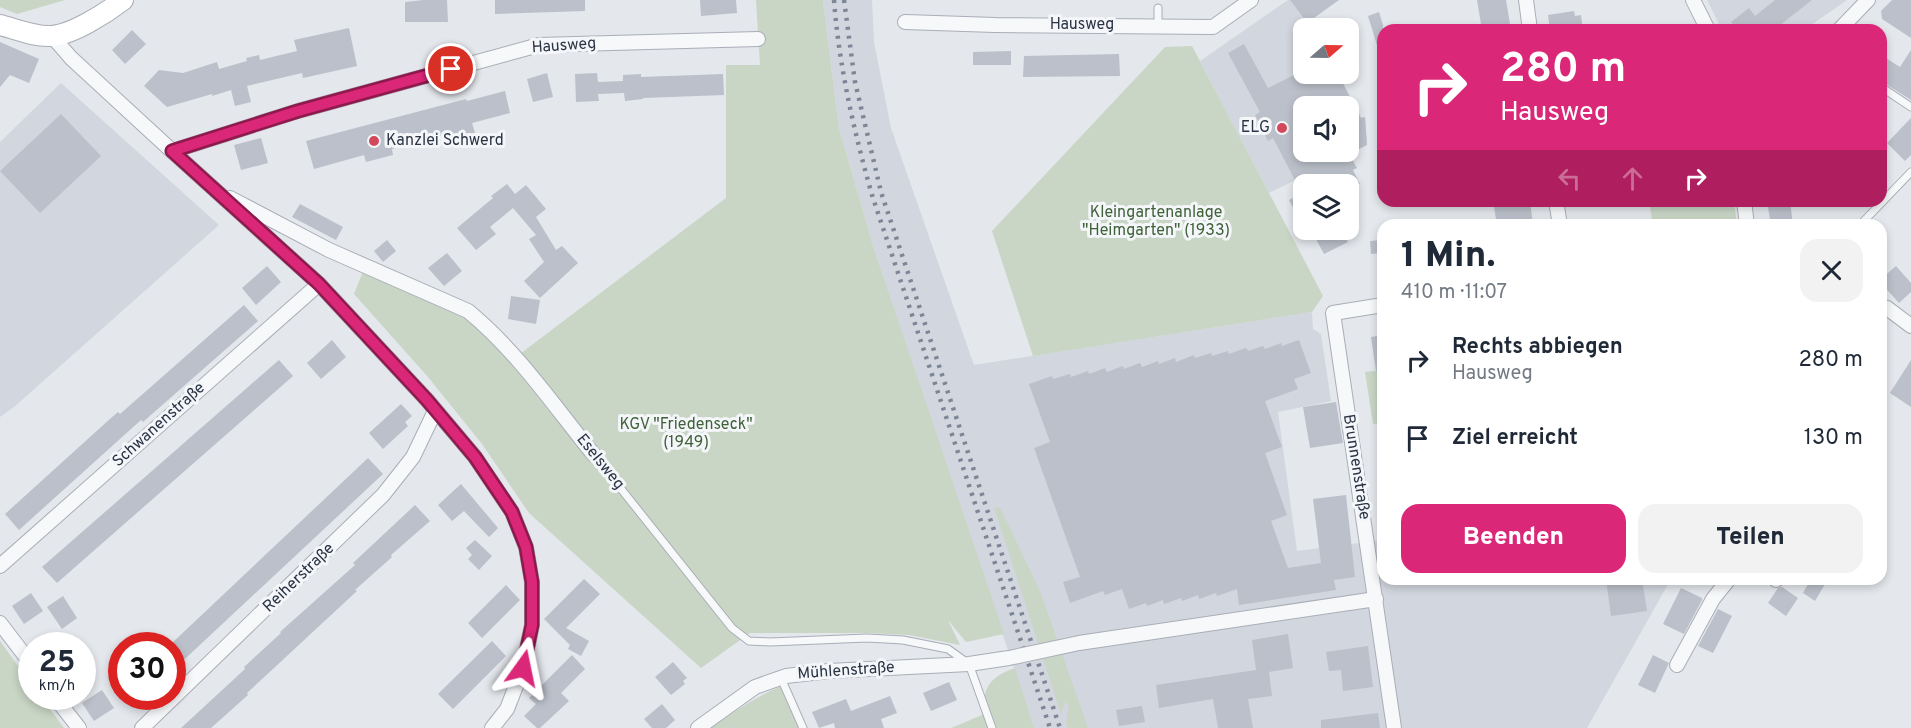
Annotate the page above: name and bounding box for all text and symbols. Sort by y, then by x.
street label: Hausweg [1050,15,1114,35]
north arrow [1293,18,1359,84]
map controls [1293,18,1359,240]
street label: Hausweg [531,34,597,58]
pin [425,43,476,94]
text: 280 m [1500,44,1626,97]
icon: right [1401,48,1479,126]
icon: arrive [434,52,467,85]
button: sound [1293,96,1359,162]
text: Hausweg [1500,96,1609,130]
place label: ELG [1241,118,1270,138]
marker: ELG [1275,121,1289,135]
place label: Kanzlei Schwerd [386,131,504,151]
marker: Kanzlei Schwerd [367,134,381,148]
icon: left [1553,162,1586,195]
icon: ahead [1616,162,1649,195]
icon: right [1679,162,1712,195]
button: layers [1293,174,1359,240]
park label: Kleingartenanlage "Heimgarten" (1933) [1082,203,1230,241]
text: 1 Min. [1401,234,1496,280]
button: close [1800,239,1863,302]
text: 410 m · 11:07 [1401,280,1507,306]
text: Rechts abbiegen [1452,334,1623,361]
icon: right [1401,344,1434,377]
text: 280 m [1798,347,1863,374]
text: Hausweg [1452,361,1533,387]
street label: Schwanenstraße [109,378,209,472]
street label: Brunnenstraße [1338,413,1374,521]
park label: KGV "Friedenseck" (1949) [619,415,753,453]
icon: arrive [1401,422,1434,455]
text: Ziel erreicht [1452,425,1578,452]
text: 130 m [1804,425,1863,452]
street label: Eselsweg [571,430,629,494]
button: Beenden [1401,504,1626,573]
button: Teilen [1638,504,1863,573]
street label: Reiherstraße [259,539,339,617]
speed limit sign: 30 [108,632,186,710]
position arrow [491,636,555,700]
text: 25 [39,645,75,682]
street label: Mühlenstraße [797,658,895,684]
text: km/h [39,677,75,696]

